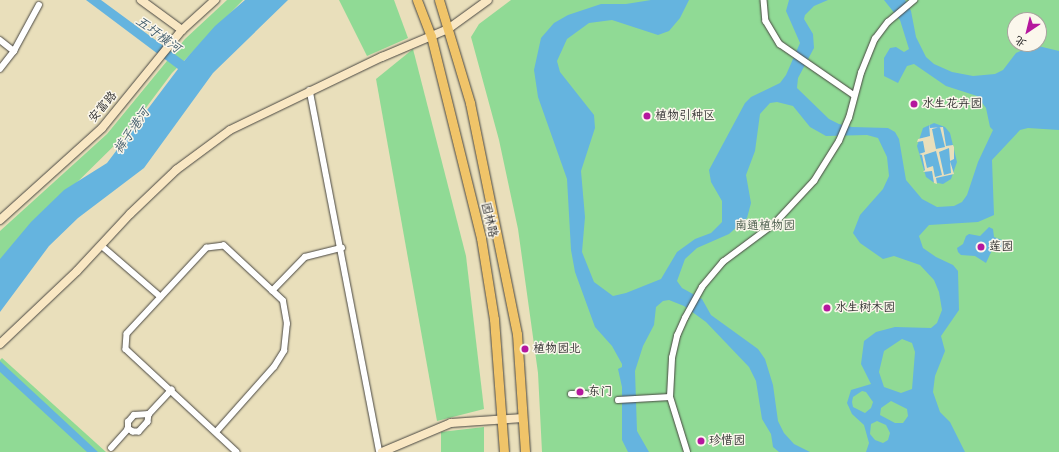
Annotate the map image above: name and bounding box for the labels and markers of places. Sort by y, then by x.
place label: 水生花卉园 [922,97,982,111]
marker: 水生花卉园 [909,99,919,109]
place label: 植物引种区 [655,109,715,123]
marker: 植物引种区 [642,111,652,121]
place label: 莲园 [989,240,1013,254]
marker: 莲园 [976,242,986,252]
place label: 水生树木园 [835,301,895,315]
marker: 水生树木园 [822,303,832,313]
place label: 植物园北 [533,342,581,356]
marker: 植物园北 [520,344,530,354]
place label: 东门 [588,385,612,399]
marker: 东门 [575,387,585,397]
place label: 珍惜园 [709,434,745,448]
marker: 珍惜园 [696,436,706,446]

